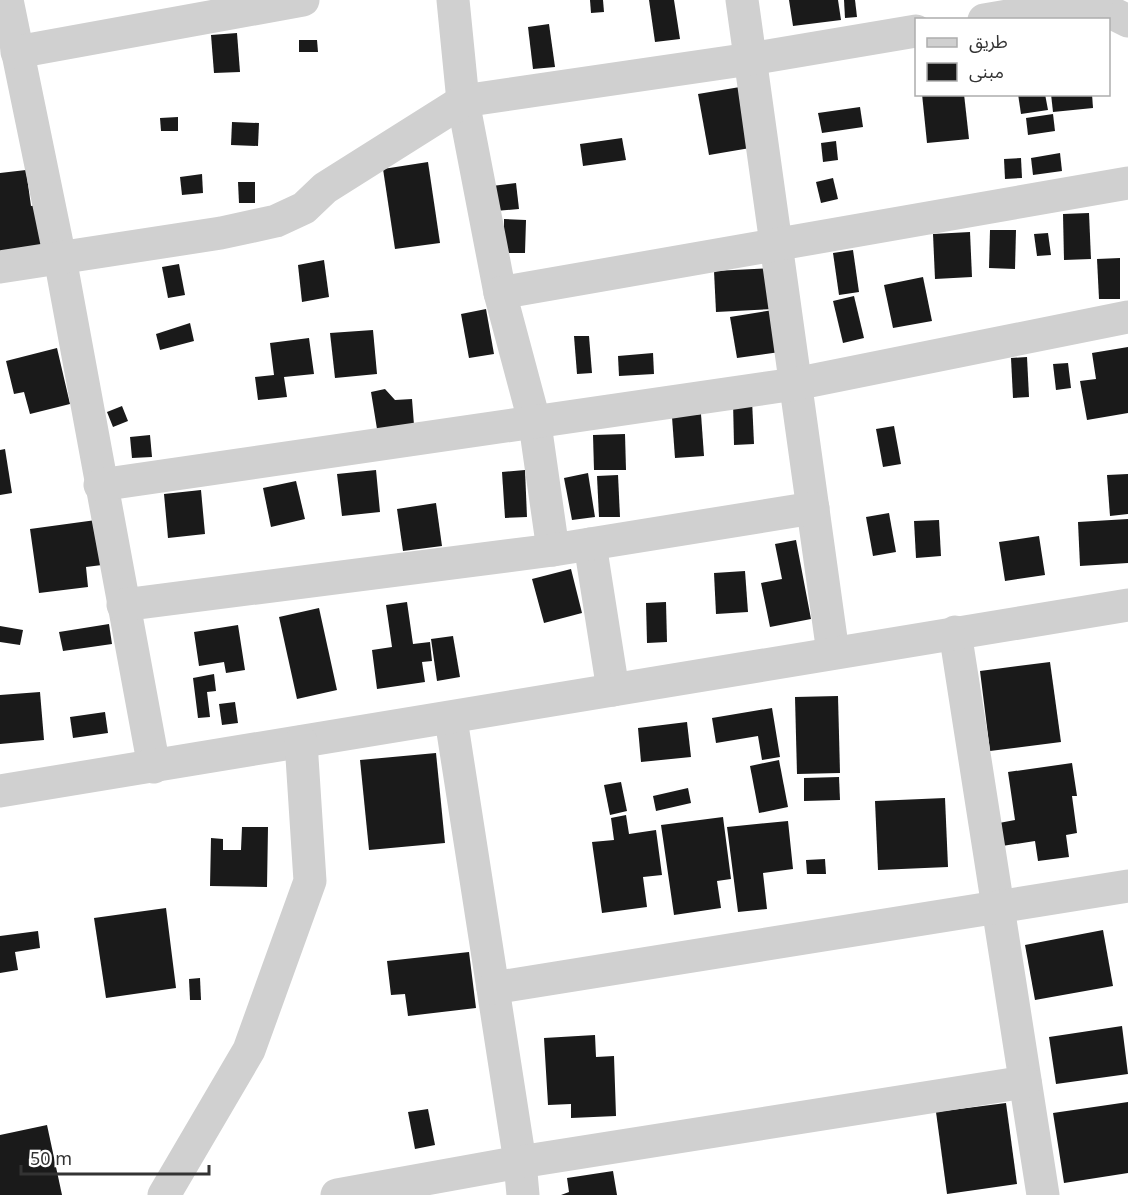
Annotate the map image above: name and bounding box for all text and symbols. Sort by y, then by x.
legend [915,18,1110,96]
text: طريق [969,29,1008,53]
text: مبنى [969,59,1004,83]
scale bar [21,1138,208,1176]
text: 50 m [30,1146,72,1170]

